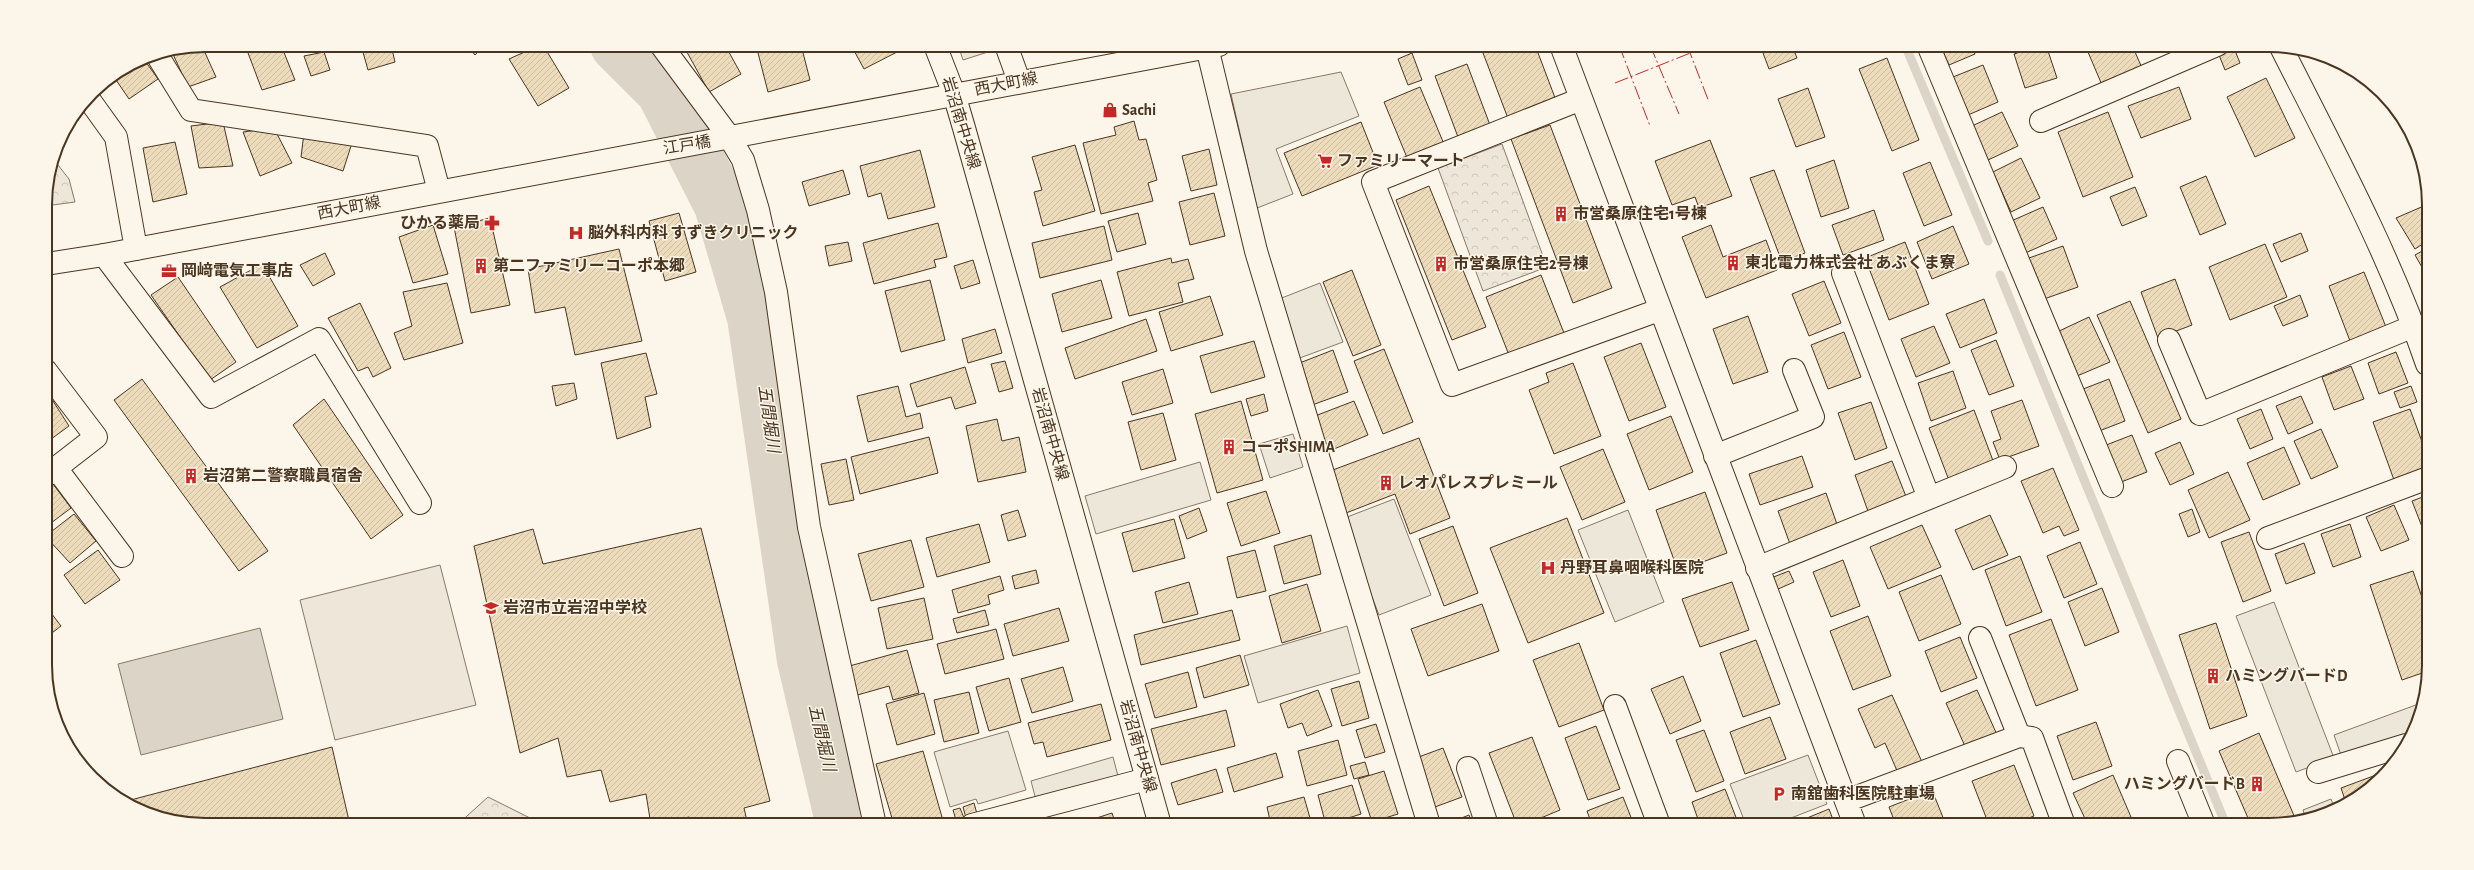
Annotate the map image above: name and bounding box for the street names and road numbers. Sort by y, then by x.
street label: 西大町線 [973,69,1039,98]
street label: 岩沼南中央線 [939,74,984,171]
street label: 江戸橋 [662,132,712,157]
street label: 西大町線 [316,193,382,222]
street label: 岩沼南中央線 [1029,385,1072,482]
street label: 岩沼南中央線 [1117,697,1160,794]

